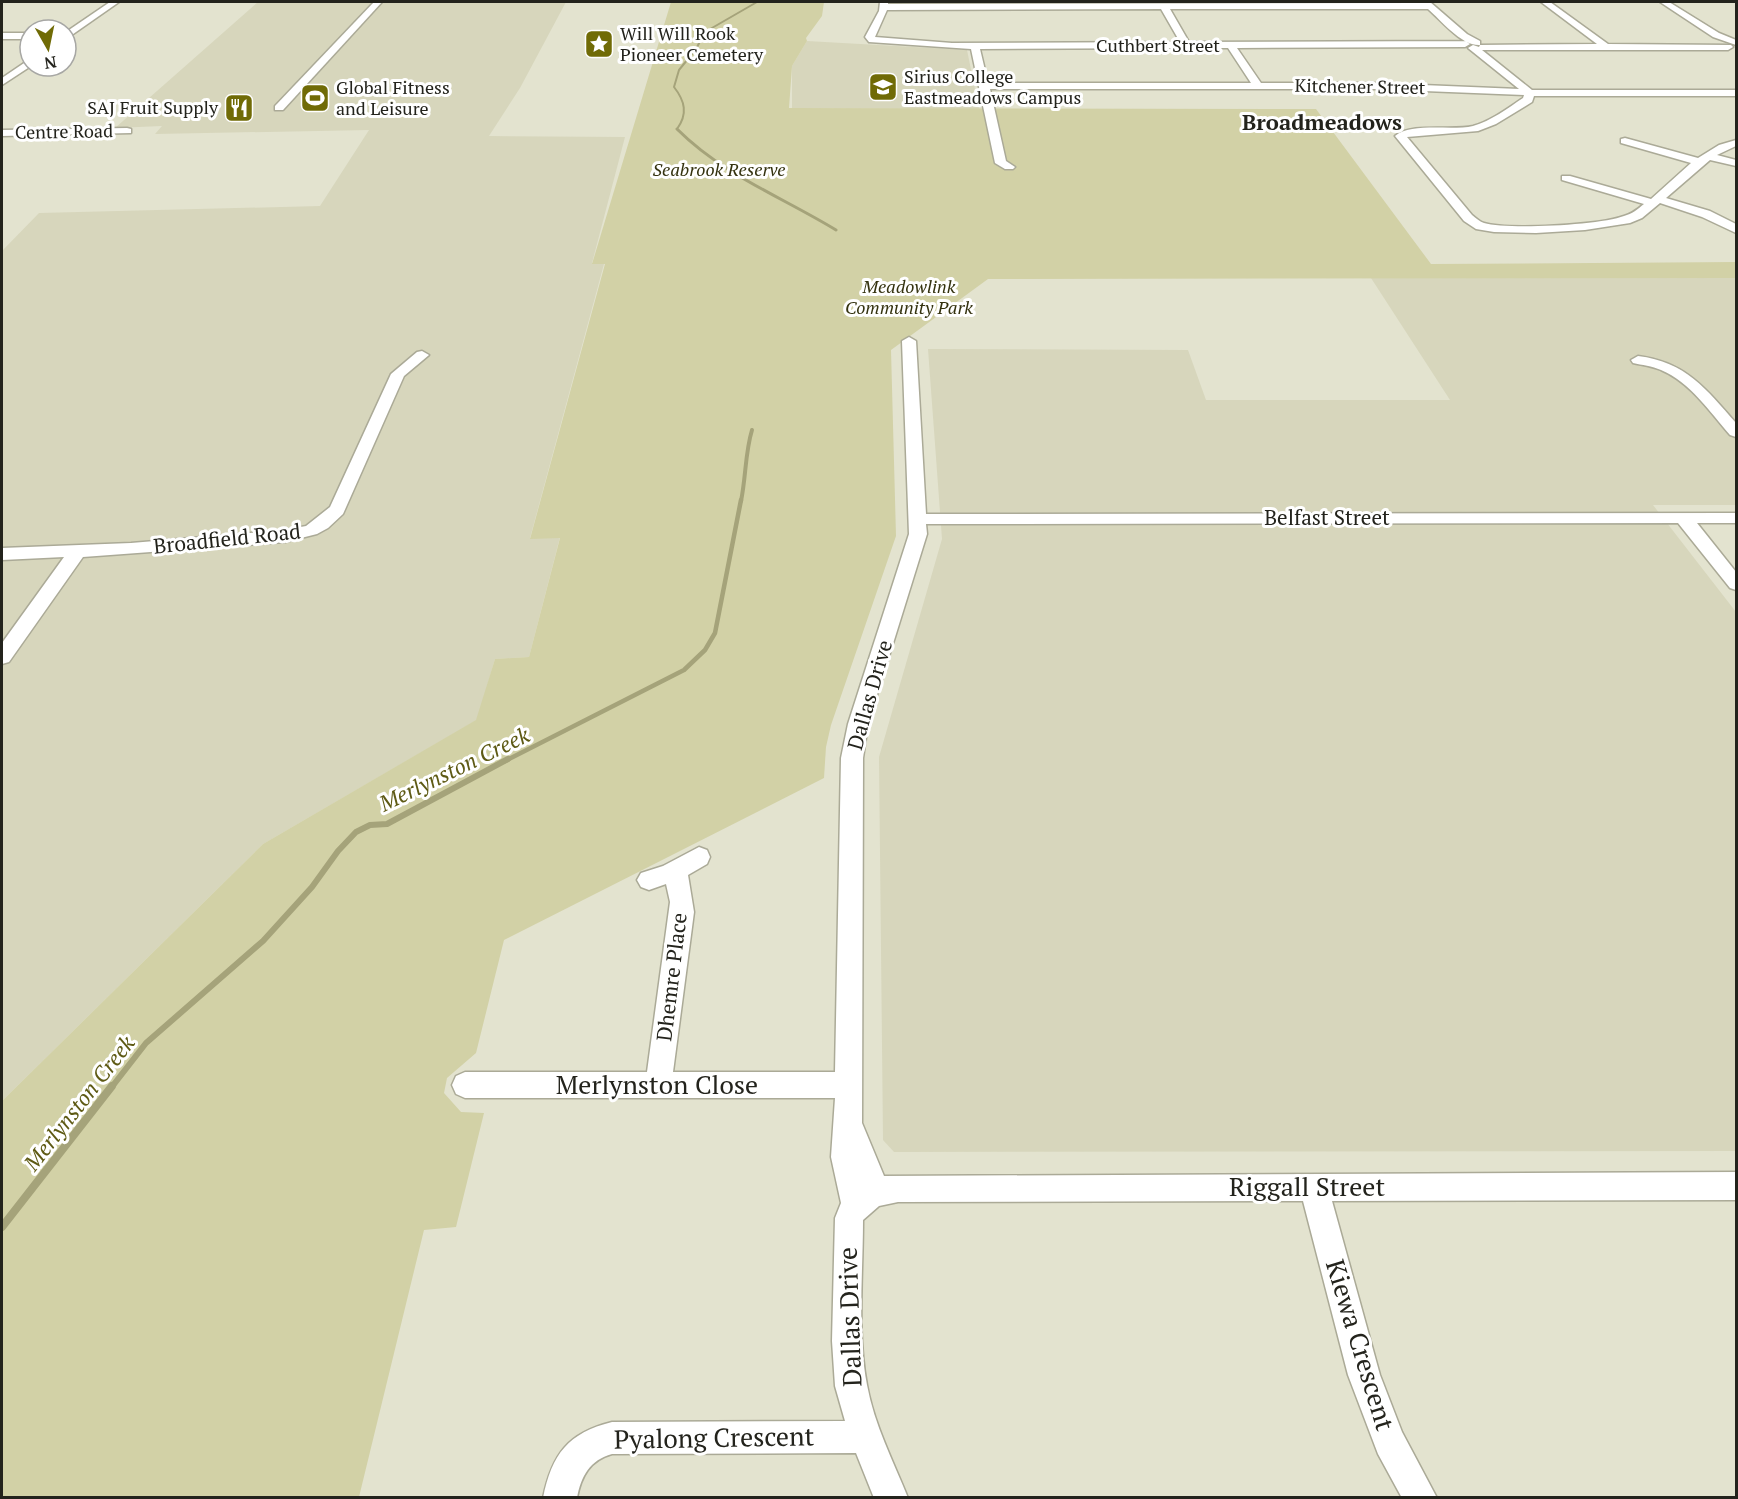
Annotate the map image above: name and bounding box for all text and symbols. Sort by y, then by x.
north arrow [18,18,78,78]
place label: Will Will Rook Pioneer Cemetery [620,21,764,66]
place icon: Will Will Rook Pioneer Cemetery [583,28,615,60]
street label: Cuthbert Street [1096,33,1220,57]
text: N [43,51,58,75]
place label: Sirius College Eastmeadows Campus [904,64,1081,109]
school or university icon: Sirius College Eastmeadows Campus [867,71,899,103]
street label: Kitchener Street [1294,73,1426,99]
place label: Global Fitness and Leisure [336,75,450,120]
sports icon: Global Fitness and Leisure [299,82,331,114]
restaurant icon: SAJ Fruit Supply [223,92,255,124]
place label: SAJ Fruit Supply [87,95,219,119]
district label: Broadmeadows [1242,107,1402,136]
street label: Centre Road [15,118,113,144]
park label: Seabrook Reserve [653,157,785,181]
park label: Meadowlink Community Park [845,274,973,319]
street label: Belfast Street [1264,503,1390,531]
street label: Broadfield Road [152,516,302,560]
street label: Dallas Drive [840,637,898,753]
water label: Merlynston Creek [373,719,534,818]
street label: Dhemre Place [649,911,693,1043]
water label: Merlynston Creek [16,1029,141,1177]
street label: Merlynston Close [556,1067,758,1101]
street label: Riggall Street [1229,1169,1385,1203]
street label: Dallas Drive [830,1247,868,1388]
street label: Kiewa Crescent [1319,1255,1403,1435]
street label: Pyalong Crescent [614,1418,815,1456]

